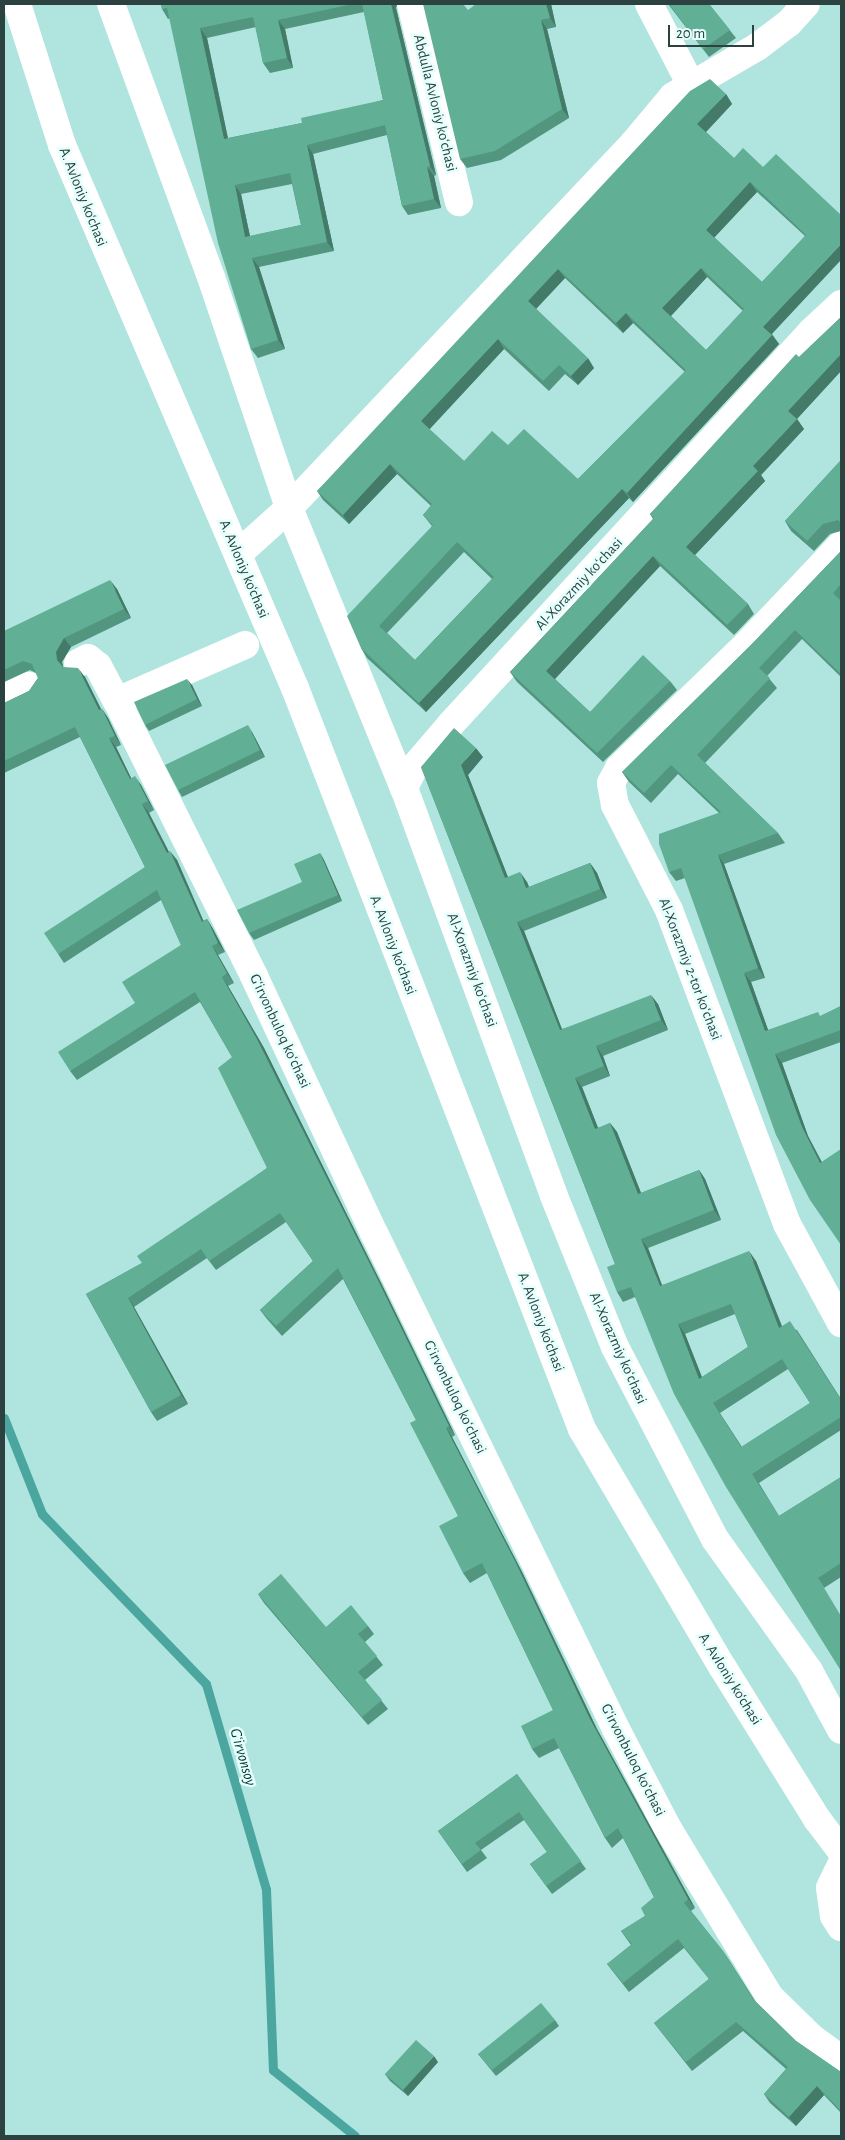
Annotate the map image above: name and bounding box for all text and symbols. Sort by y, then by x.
scale bar [670,15,756,47]
text: 20 m [676,26,705,41]
street label: Abdulla Avloniy koʻchasi [409,33,461,173]
street label: A. Avloniy ko‘chasi [55,145,111,249]
street label: A. Avloniy ko‘chasi [215,517,273,621]
street label: Al-Xorazmiy koʻchasi [531,534,627,634]
street label: A. Avloniy ko‘chasi [366,893,420,997]
street label: Al-Xorazmiy 2-tor koʻchasi [655,895,725,1043]
street label: Al-Xorazmiy koʻchasi [443,910,501,1030]
street label: Gʻirvonbuloq koʻchasi [246,971,314,1091]
street label: A. Avloniy ko‘chasi [514,1270,568,1374]
street label: Al-Xorazmiy koʻchasi [585,1289,651,1407]
street label: Gʻirvonbuloq koʻchasi [420,1337,490,1457]
street label: A. Avloniy ko‘chasi [694,1630,766,1728]
street label: Gʻirvonbuloq koʻchasi [597,1701,669,1819]
water label: G‘irvonsoy [226,1726,260,1788]

